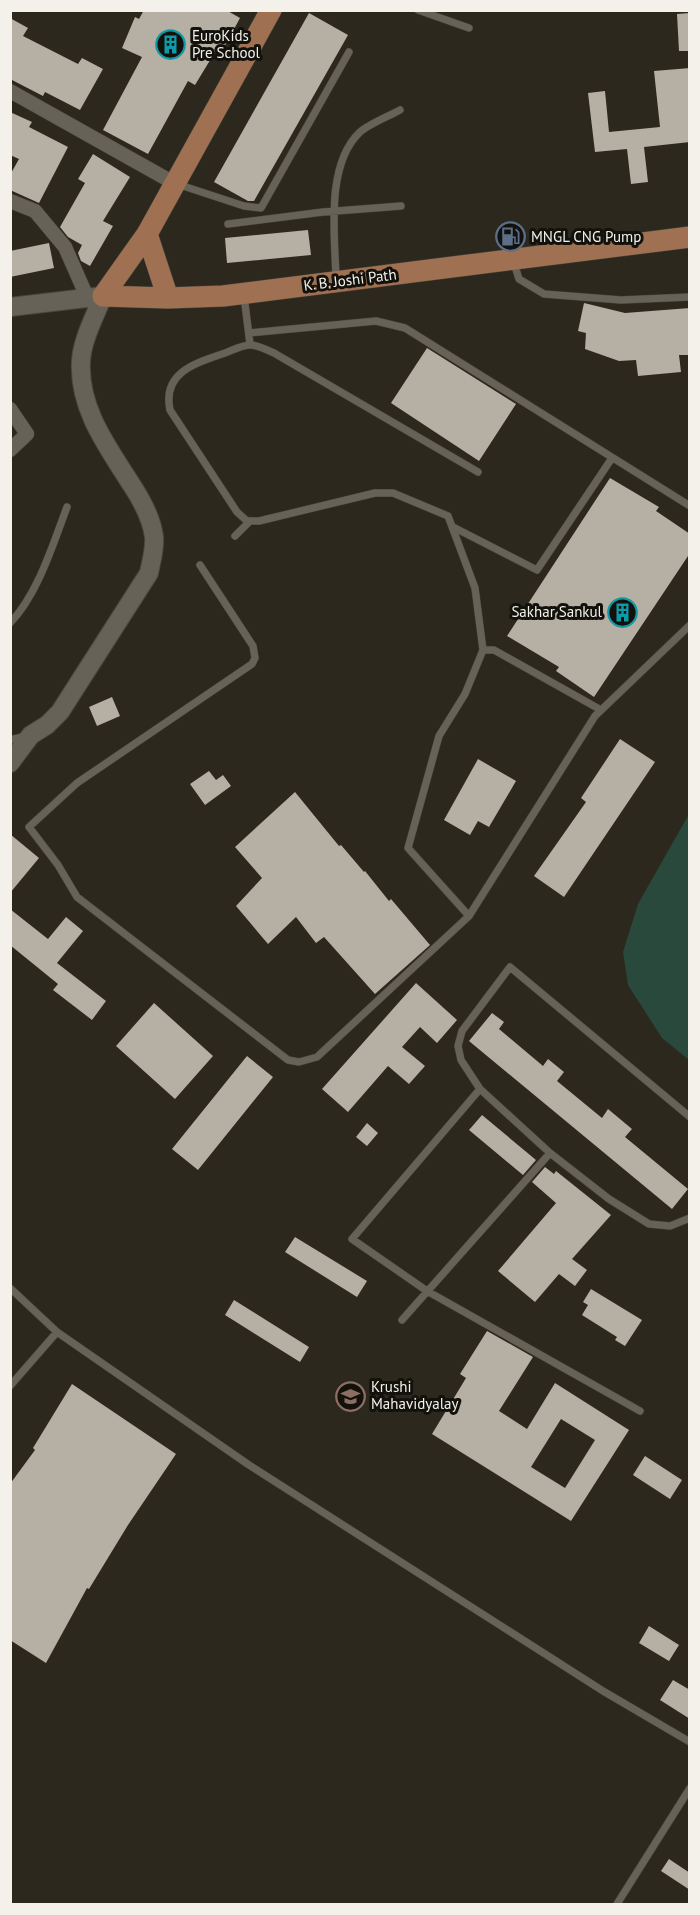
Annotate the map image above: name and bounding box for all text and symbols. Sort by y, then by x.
place label: EuroKids Pre School [192,26,261,62]
building icon: EuroKids Pre School [155,29,187,61]
fuel station icon: MNGL CNG Pump [494,221,526,253]
place label: MNGL CNG Pump [531,227,641,246]
street label: K. B. Joshi Path [302,264,398,295]
building icon: Sakhar Sankul [607,596,639,628]
place label: Sakhar Sankul [511,602,603,621]
place label: Krushi Mahavidyalay [371,1377,459,1413]
school or university icon: Krushi Mahavidyalay [334,1380,366,1412]

